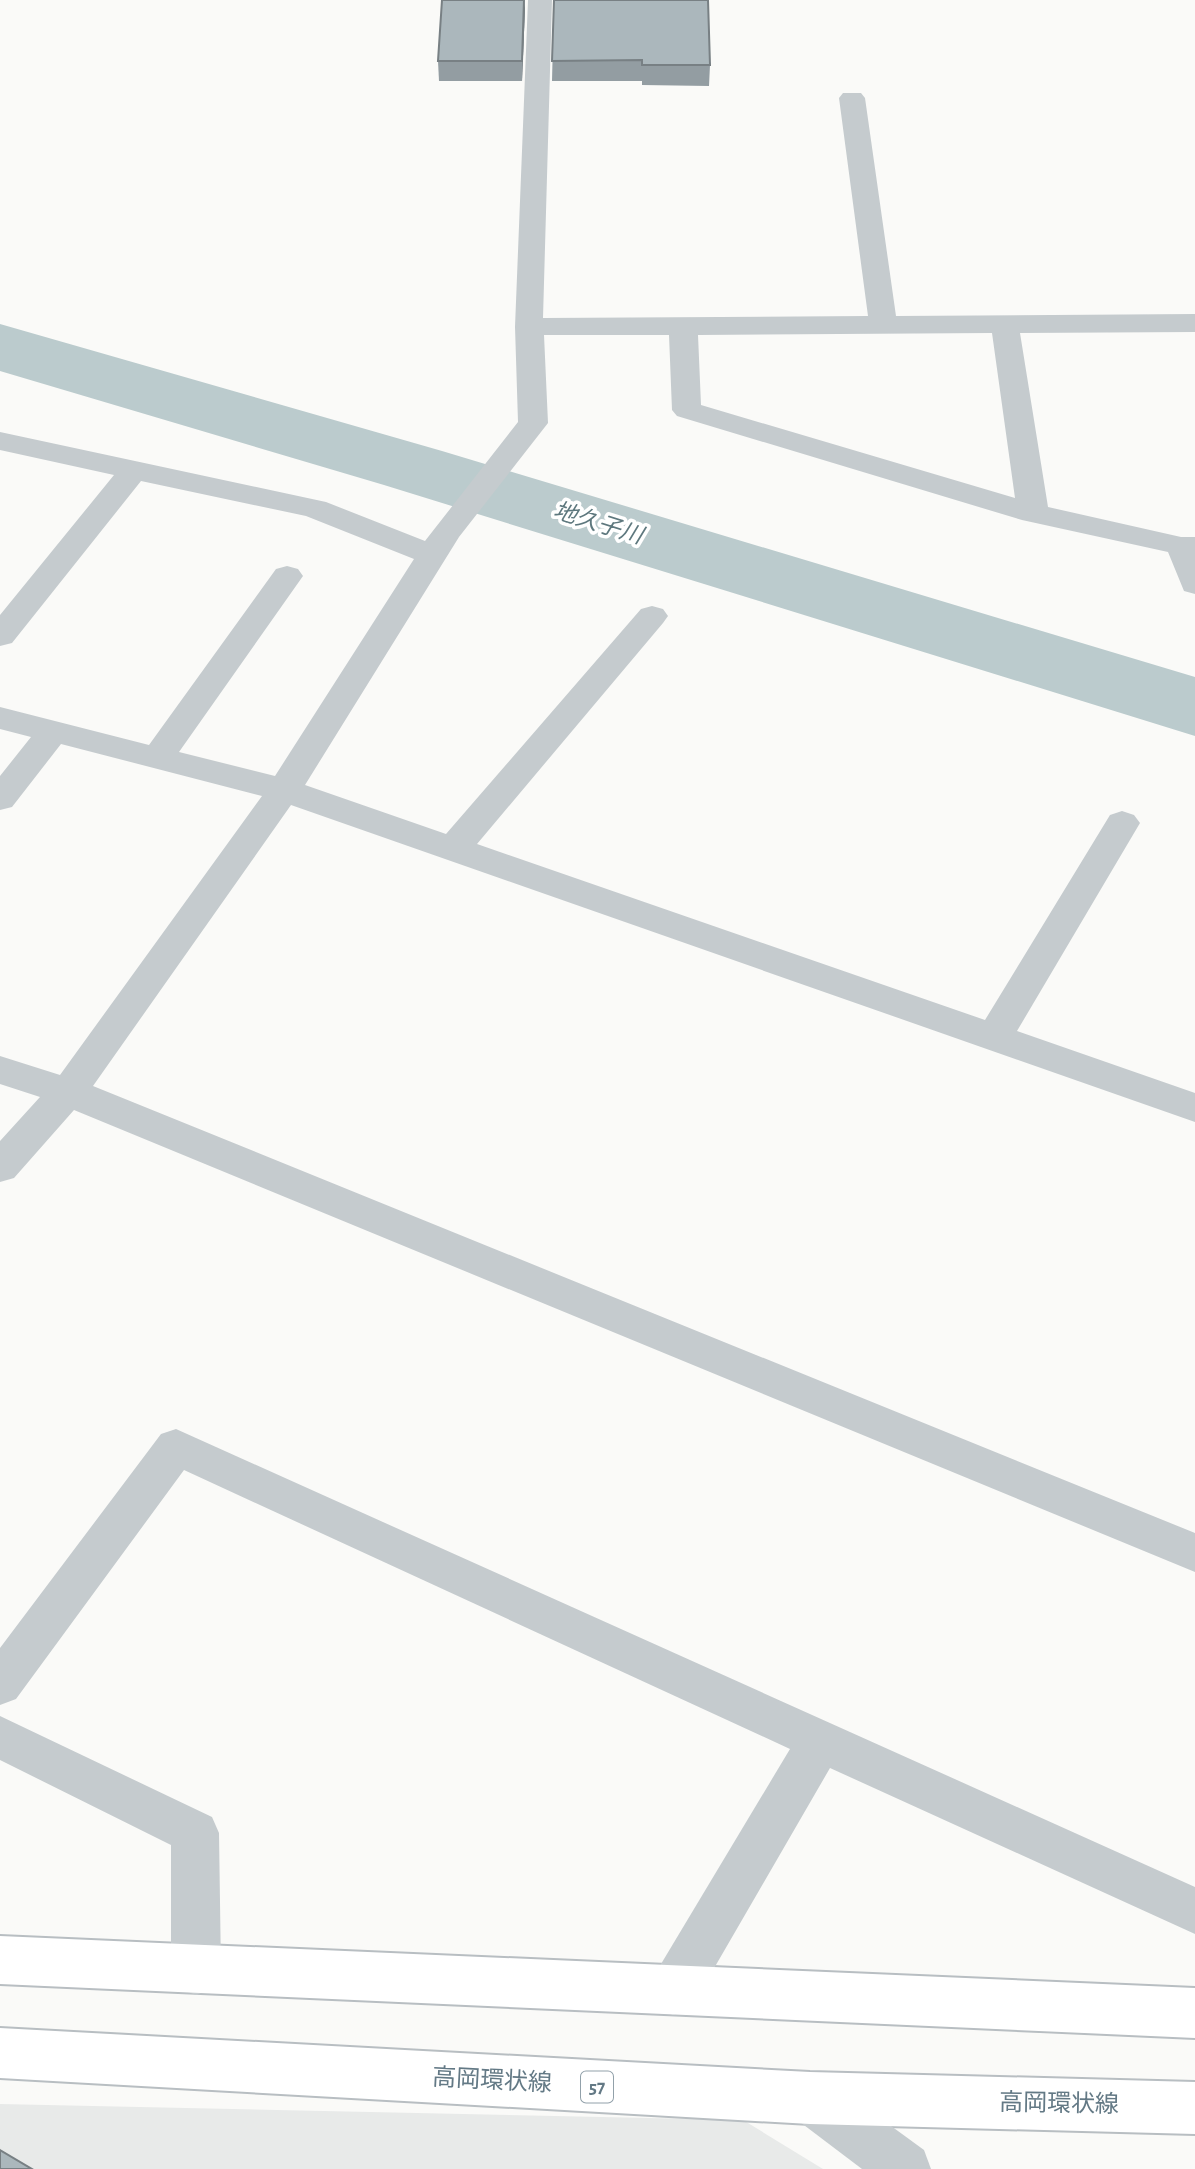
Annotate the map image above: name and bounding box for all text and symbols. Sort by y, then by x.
water label: 地久子川 [551,498,649,549]
street label: 高岡環状線 [431,2064,553,2096]
road number: 57 [581,2072,613,2102]
street label: 高岡環状線 [999,2089,1119,2117]

